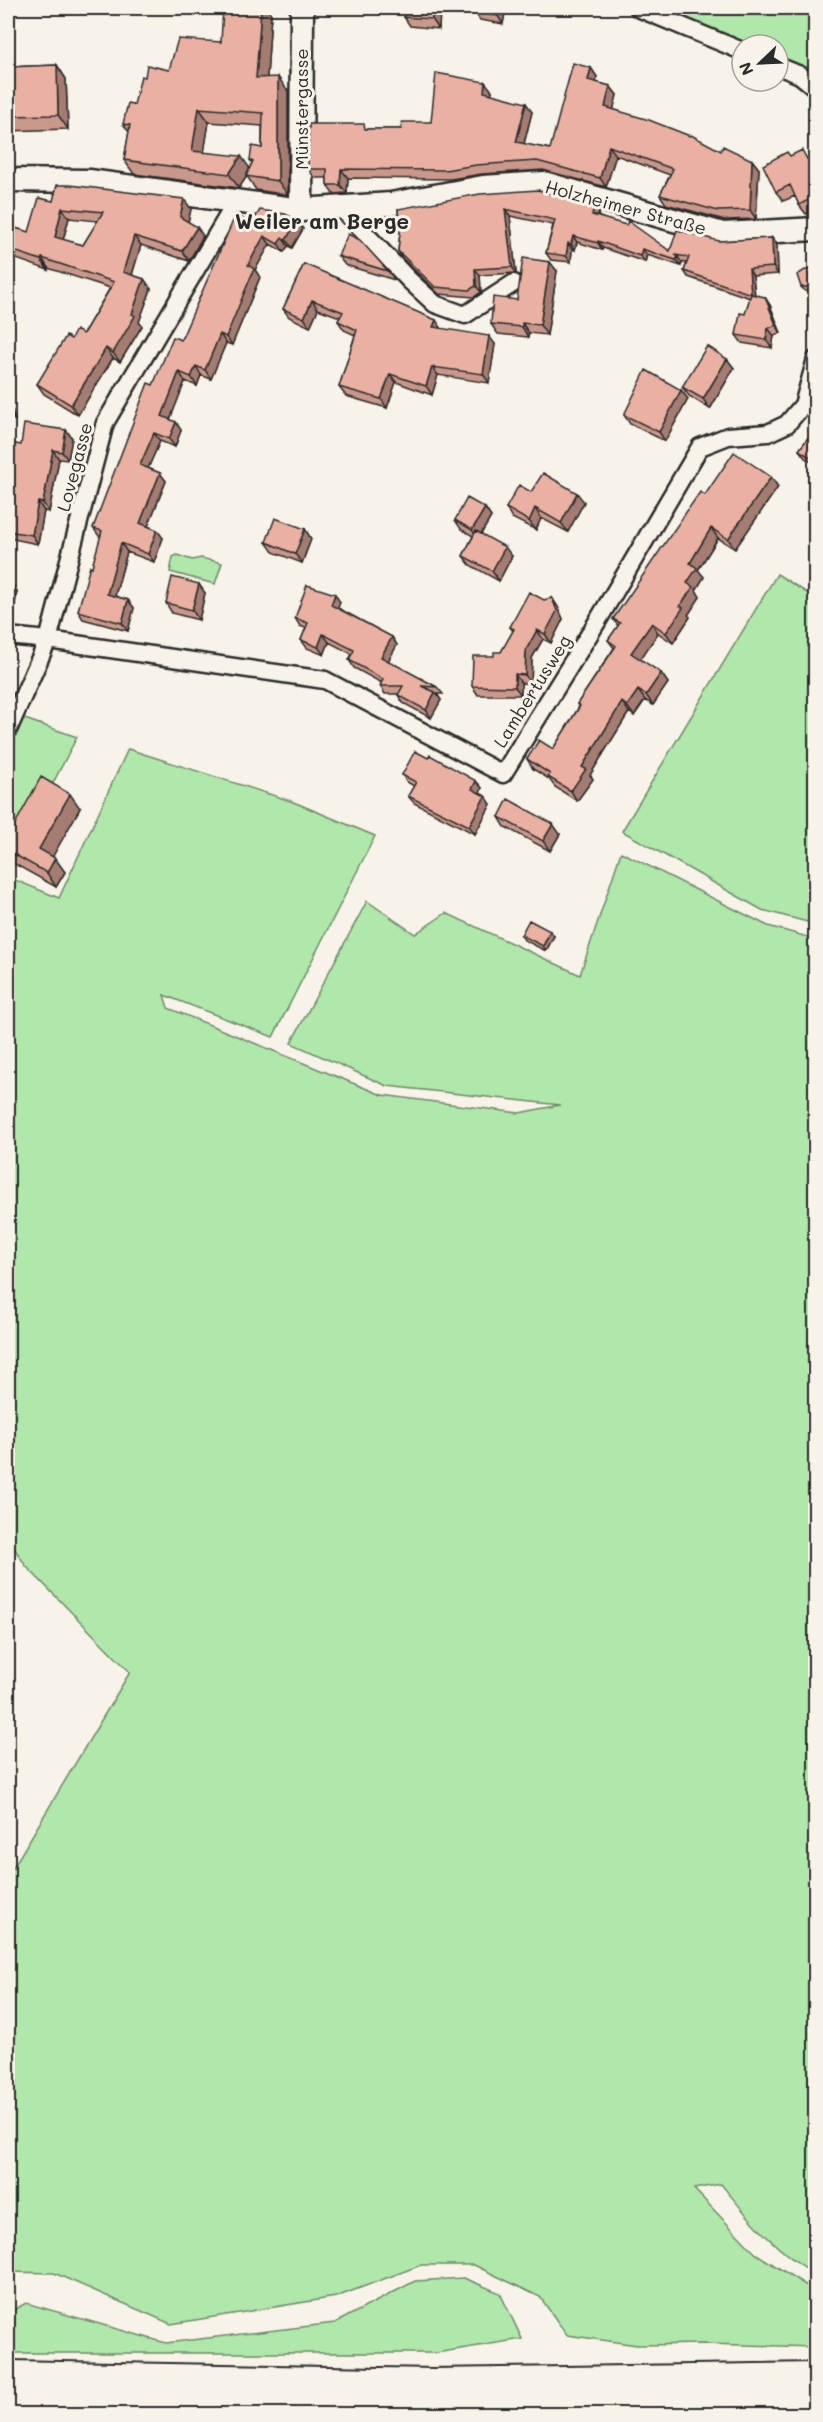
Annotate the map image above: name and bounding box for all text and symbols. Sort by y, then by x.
north arrow [730,33,790,93]
street label: Münstergasse [289,48,313,170]
text: N [734,59,758,79]
street label: Holzheimer Straße [543,174,709,240]
district label: Weiler am Berge [235,207,409,234]
street label: Lovegasse [51,420,97,514]
street label: Lambertusweg [488,630,576,752]

